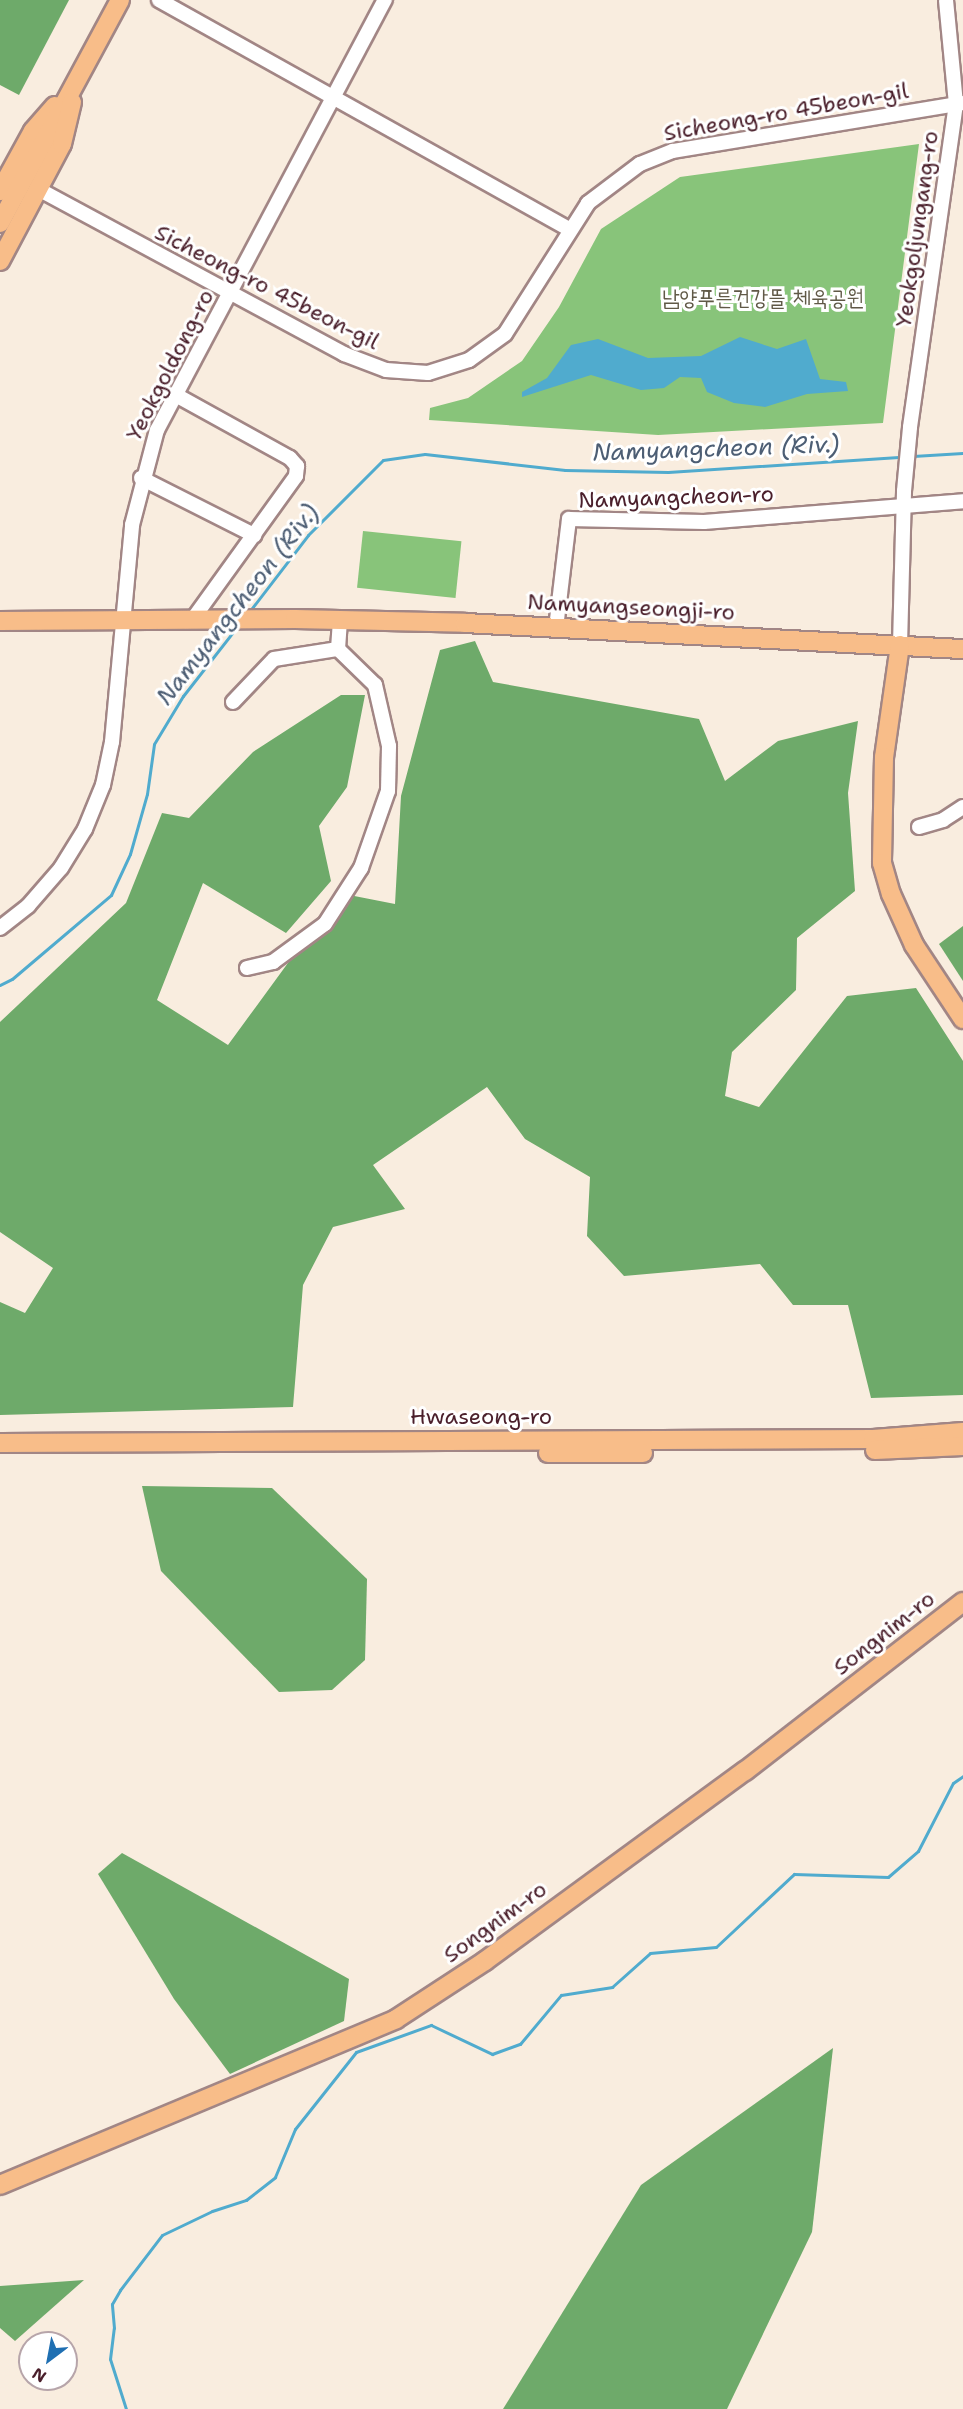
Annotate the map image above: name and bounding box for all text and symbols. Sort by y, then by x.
street label: Sicheong-ro 45beon-gil [662,77,910,147]
street label: Yeokgoljungang-ro [890,129,944,329]
street label: Sicheong-ro 45beon-gil [151,219,383,355]
street label: Yeokgoldong-ro [121,285,219,445]
park label: 남양푸른건강뜰 체육공원 [662,285,864,311]
water label: Namyangcheon (Riv.) [592,430,840,468]
street label: Namyangcheon-ro [578,480,774,514]
water label: Namyangcheon (Riv.) [151,499,325,711]
street label: Namyangseongji-ro [527,588,735,626]
street label: Hwaseong-ro [410,1404,552,1430]
street label: Songnim-ro [828,1585,940,1681]
street label: Songnim-ro [438,1876,552,1968]
north arrow [18,2331,78,2391]
text: N [28,2363,50,2387]

